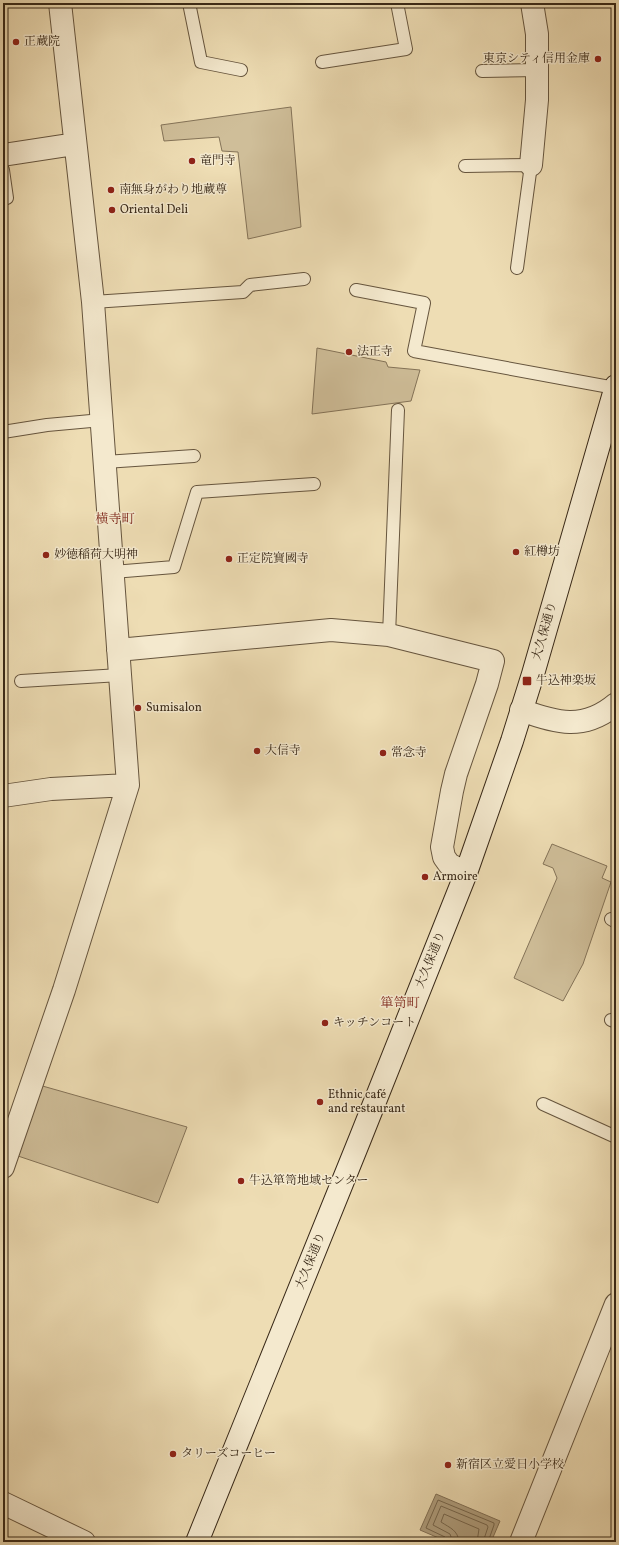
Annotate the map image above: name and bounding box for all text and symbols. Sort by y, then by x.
place label: 正蔵院 [24,34,60,50]
marker: 正蔵院 [11,37,21,47]
place label: 東京シティ信用金庫 [483,51,590,67]
marker: 東京シティ信用金庫 [593,54,603,64]
place label: 竜門寺 [200,153,236,169]
marker: 竜門寺 [187,156,197,166]
place label: 南無身がわり地蔵尊 [119,182,227,198]
marker: 南無身がわり地蔵尊 [106,185,116,195]
place label: Oriental Deli [120,202,188,218]
marker: Oriental Deli [107,205,117,215]
place label: 法正寺 [357,344,393,360]
marker: 法正寺 [344,347,354,357]
district label: 横寺町 [95,511,135,529]
place label: 紅樽坊 [524,544,560,560]
place label: 妙徳稲荷大明神 [54,547,138,563]
marker: 紅樽坊 [511,547,521,557]
marker: 妙徳稲荷大明神 [41,550,51,560]
place label: 正定院寶國寺 [237,551,309,567]
marker: 正定院寶國寺 [224,554,234,564]
street label: 大久保通り [529,600,561,662]
place label: 牛込神楽坂 [536,673,596,689]
marker: 牛込神楽坂 [521,675,533,687]
place label: Sumisalon [146,700,202,716]
marker: Sumisalon [133,703,143,713]
place label: 大信寺 [265,743,301,759]
place label: 常念寺 [391,745,427,761]
marker: 大信寺 [252,746,262,756]
marker: 常念寺 [378,748,388,758]
place label: Armoire [433,869,478,885]
marker: Armoire [420,872,430,882]
street label: 大久保通り [412,929,450,991]
district label: 箪笥町 [380,995,420,1013]
place label: キッチンコート [333,1015,416,1031]
marker: キッチンコート [320,1018,330,1028]
place label: Ethnic café and restaurant [328,1087,406,1117]
marker: Ethnic café and restaurant [315,1097,325,1107]
place label: 牛込箪笥地域センター [249,1173,369,1189]
marker: 牛込箪笥地域センター [236,1176,246,1186]
street label: 大久保通り [292,1230,330,1292]
place label: タリーズコーヒー [181,1446,276,1462]
marker: タリーズコーヒー [168,1449,178,1459]
place label: 新宿区立愛日小学校 [456,1457,564,1473]
marker: 新宿区立愛日小学校 [443,1460,453,1470]

